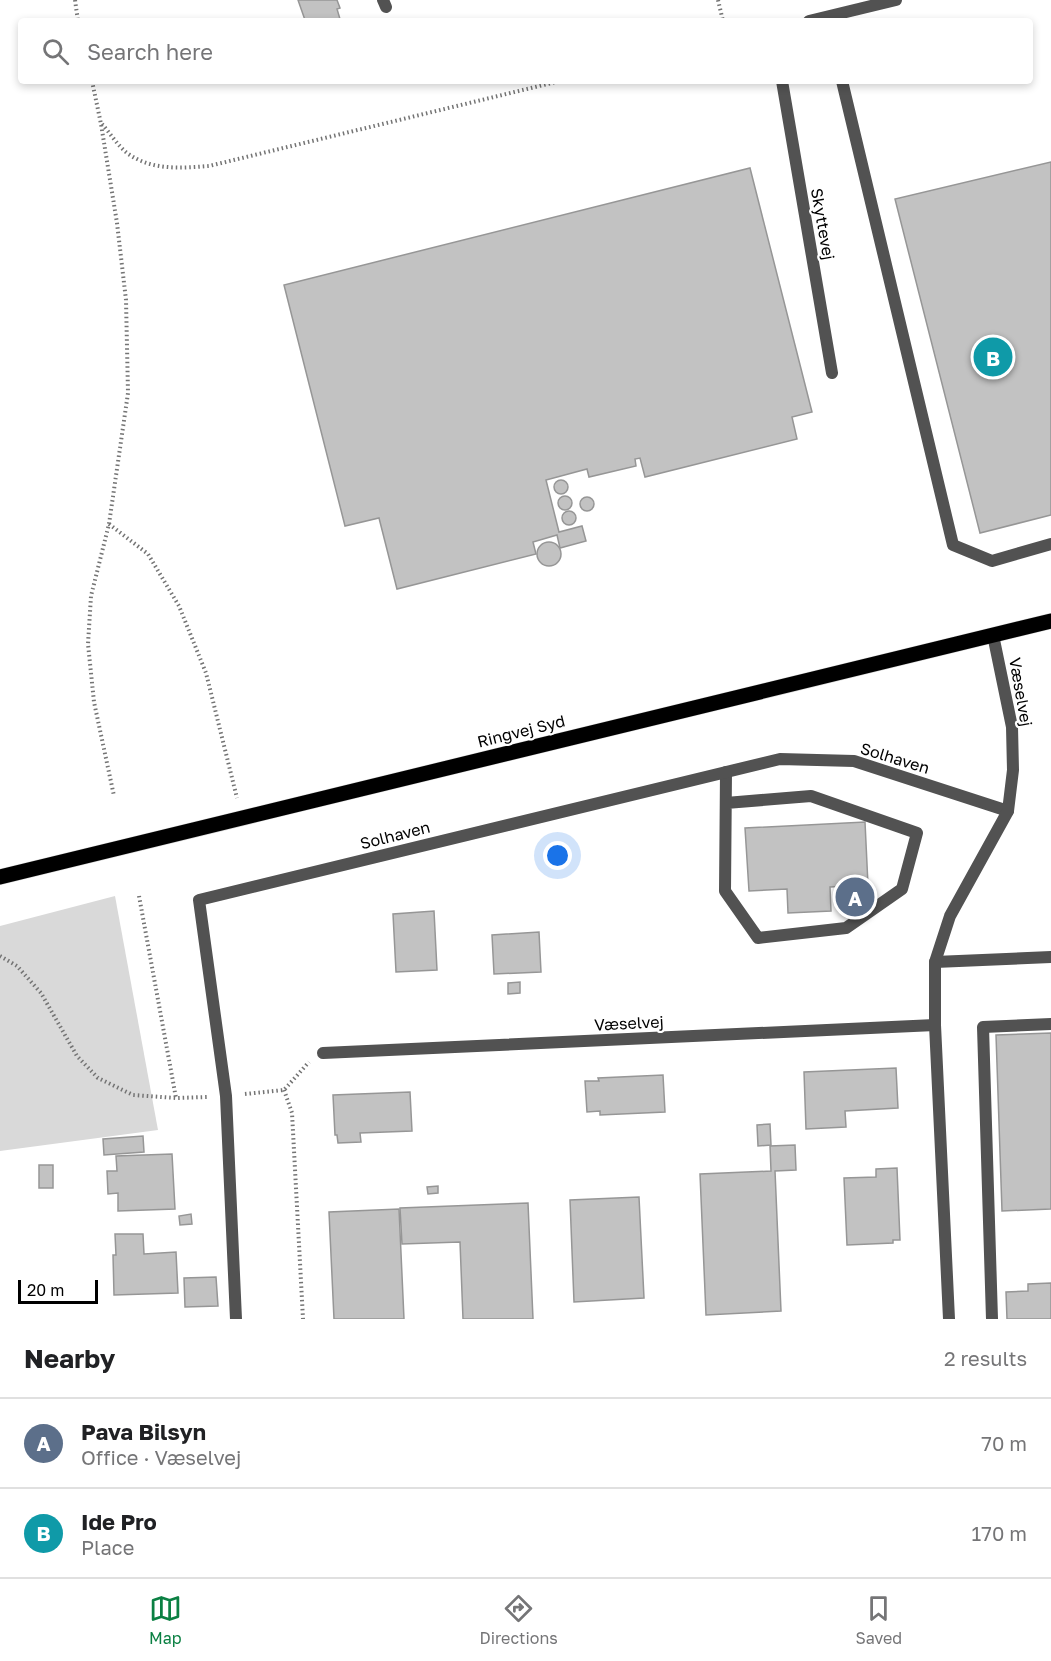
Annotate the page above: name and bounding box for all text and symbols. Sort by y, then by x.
search box [18,18,1033,84]
icon: search [39,35,72,68]
text: Search here [87,38,213,65]
street label: Skyttevej [807,186,839,262]
pin: B [974,334,1012,380]
street label: Væselvej [1005,656,1037,728]
street label: Ringvej Syd [475,710,567,752]
street label: Solhaven [858,738,932,778]
street label: Solhaven [358,817,432,853]
your location [543,841,572,870]
pin: A [836,874,874,920]
street label: Væselvej [594,1011,664,1035]
scale bar [18,1277,98,1304]
text: 20 m [27,1280,64,1300]
text: Nearby [24,1343,115,1374]
text: 2 results [944,1346,1027,1370]
text: Pava Bilsyn [81,1418,206,1445]
text: A [36,1431,51,1455]
text: 70 m [981,1431,1027,1455]
text: Office · Væselvej [81,1445,241,1469]
text: Ide Pro [81,1508,157,1535]
text: B [36,1521,51,1545]
text: 170 m [972,1521,1027,1545]
text: Place [81,1535,134,1559]
tab: Map [149,1592,182,1648]
tab: Directions [480,1592,558,1648]
tab: Saved [855,1592,902,1648]

